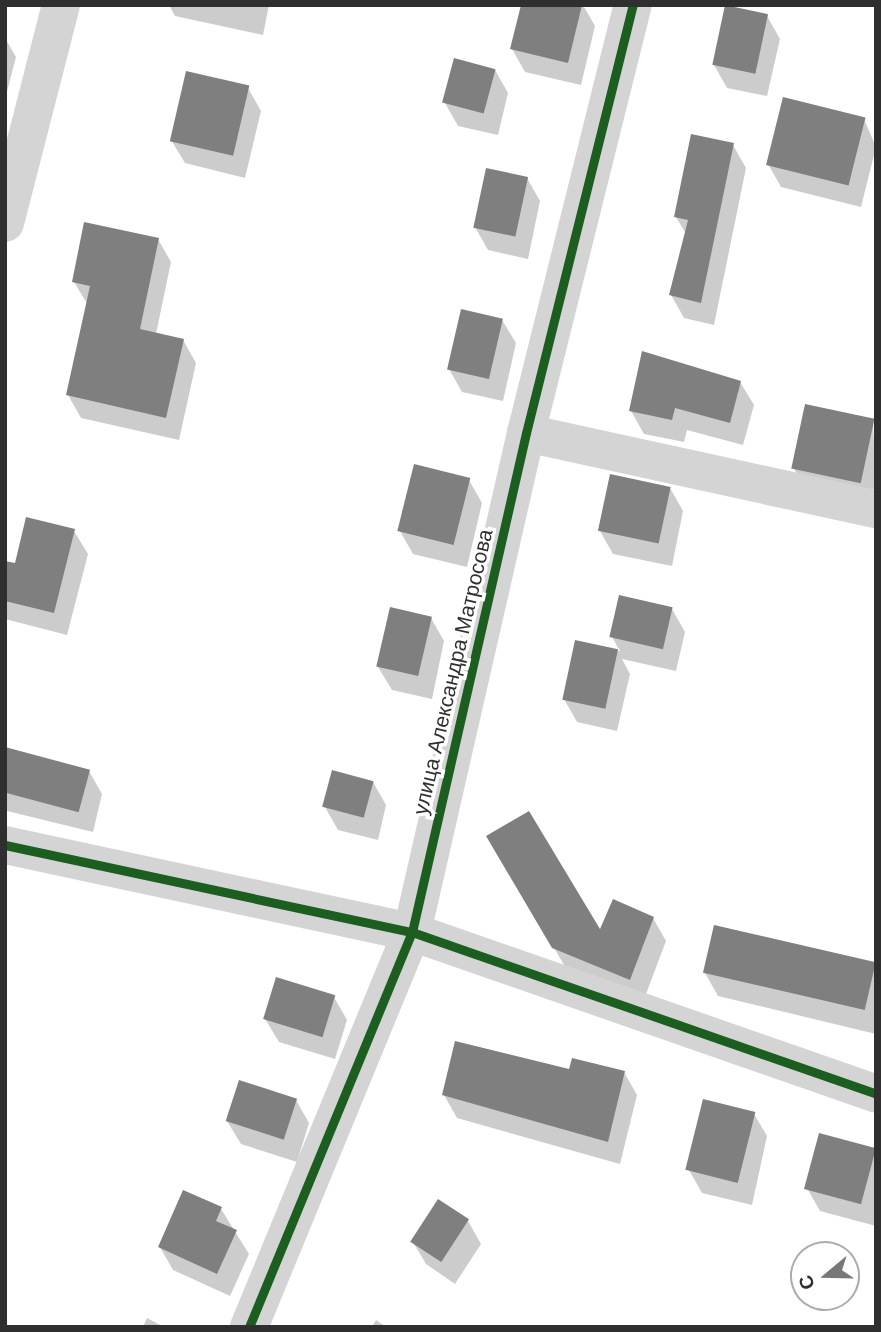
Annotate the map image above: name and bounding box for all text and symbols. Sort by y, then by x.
street label: улица Александра Матросова [408,527,498,817]
north arrow [790,1241,860,1311]
text: С [793,1272,821,1293]

